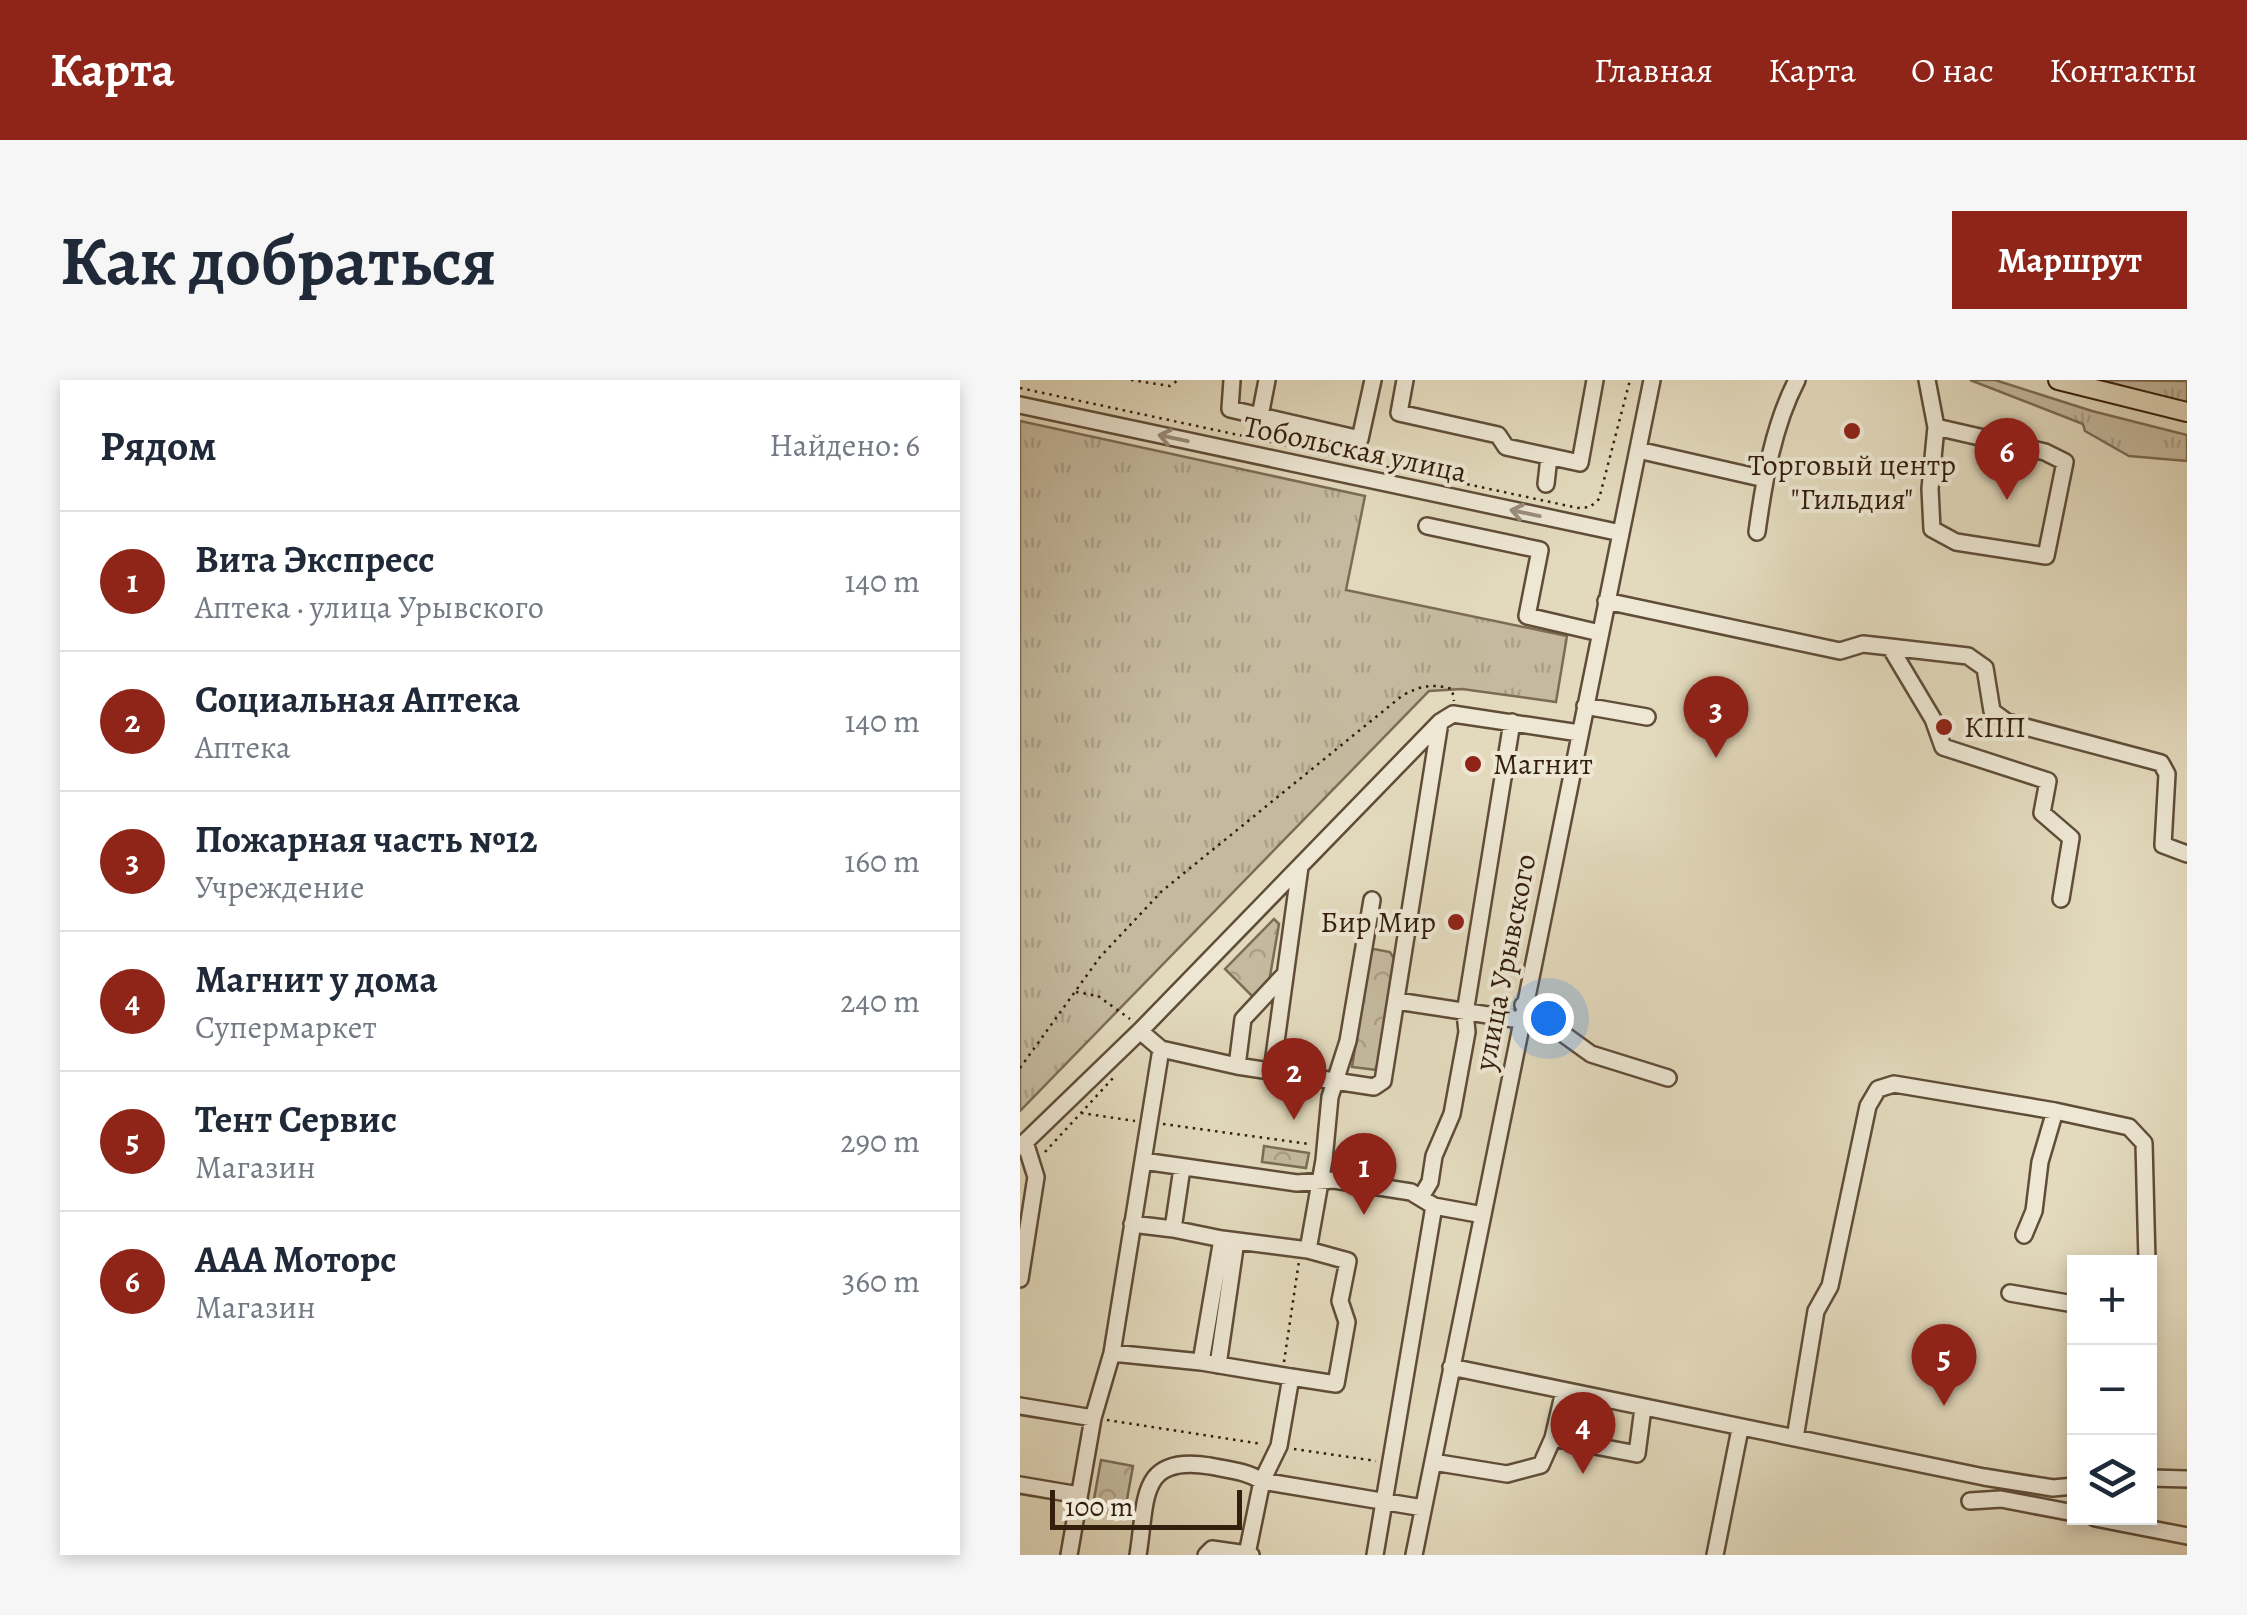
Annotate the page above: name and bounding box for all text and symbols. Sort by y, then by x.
text: Карта [50,37,175,103]
text: Главная [1594,46,1713,94]
text: Карта [1768,46,1856,94]
text: О нас [1911,46,1994,94]
text: Контакты [2049,46,2197,94]
button: Маршрут [1952,211,2187,309]
text: Как добраться [60,213,496,308]
street label: Тобольская улица [1240,406,1471,492]
text: Рядом [100,417,217,474]
pin: 6 [1974,418,2040,500]
marker: Торговый центр "Гильдия" [1841,420,1863,442]
text: Найдено: 6 [769,423,920,467]
one-way arrow [1158,427,1190,446]
place label: Торговый центр "Гильдия" [1748,445,1956,519]
one-way arrow [1510,503,1542,521]
text: Вита Экспресс [195,533,435,585]
text: 1 [127,559,138,603]
text: 140 m [845,559,920,603]
text: Аптека · улица Урывского [195,585,544,629]
text: Социальная Аптека [195,673,520,725]
pin: 3 [1684,676,1748,758]
text: 2 [125,699,140,743]
text: 140 m [845,699,920,743]
place label: КПП [1964,707,2026,747]
marker: КПП [1933,716,1955,738]
text: Аптека [195,725,291,769]
place label: Магнит [1493,744,1593,784]
marker: Магнит [1462,753,1484,775]
text: Пожарная часть №12 [195,813,538,865]
text: 3 [126,839,139,883]
text: 160 m [844,839,920,883]
street label: улица Урывского [1464,850,1546,1075]
text: Учреждение [195,865,365,909]
place label: Бир Мир [1320,902,1436,942]
marker: Бир Мир [1445,911,1467,933]
text: Магнит у дома [195,953,438,1005]
text: 4 [125,979,140,1023]
text: 240 m [840,979,920,1023]
your location [1523,993,1574,1044]
text: Супермаркет [195,1005,377,1049]
pin: 2 [1262,1038,1326,1120]
text: Тент Сервис [195,1093,397,1145]
text: 5 [126,1119,139,1163]
text: 290 m [840,1119,920,1163]
pin: 1 [1332,1132,1396,1215]
text: Магазин [195,1145,316,1189]
text: ААА Моторс [195,1233,397,1285]
map controls [2067,1255,2157,1525]
button: + [2067,1255,2157,1345]
text: 6 [125,1259,140,1303]
text: 360 m [842,1259,920,1303]
text: Магазин [195,1285,316,1329]
pin: 5 [1912,1324,1976,1406]
button: − [2067,1345,2157,1435]
pin: 4 [1550,1392,1616,1474]
button: layers [2067,1435,2157,1525]
scale bar [1050,1485,1242,1530]
text: 100 m [1065,1488,1133,1526]

